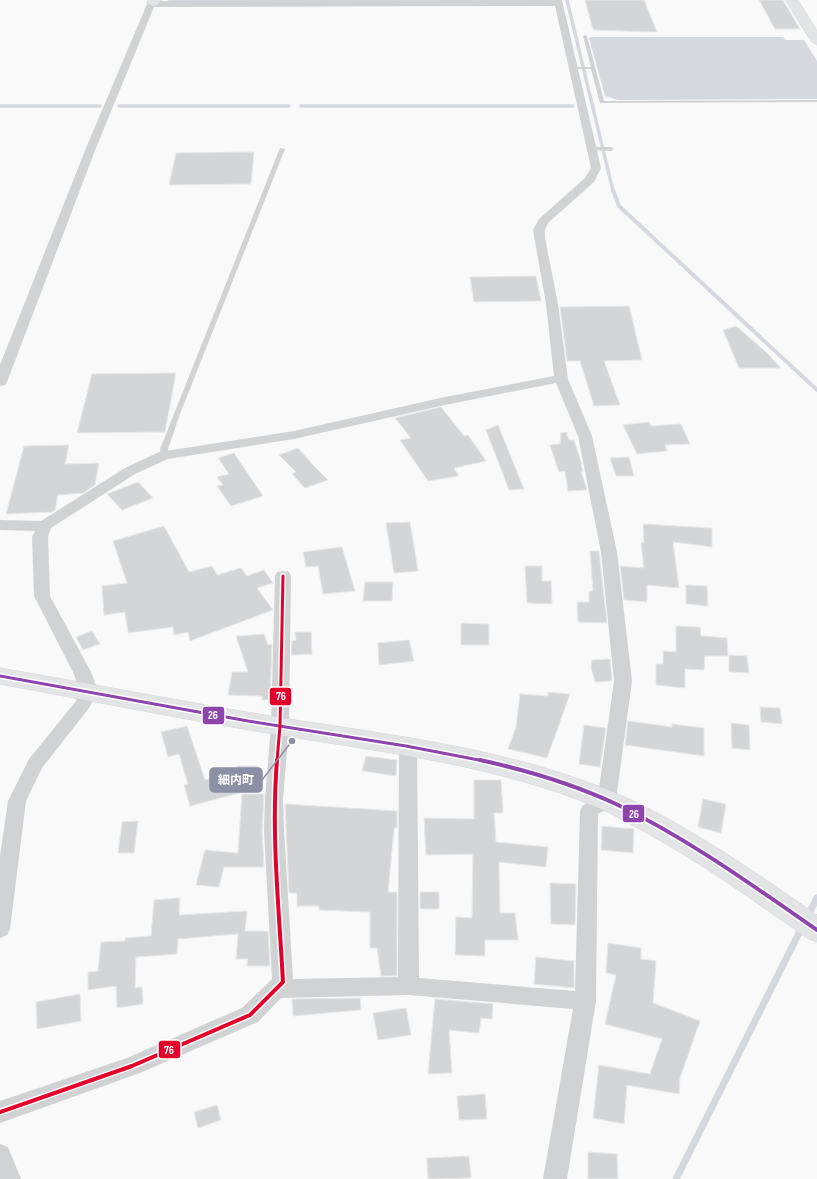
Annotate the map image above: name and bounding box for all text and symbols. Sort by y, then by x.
line badge: 76 [269,687,292,706]
text: 76 [276,690,286,703]
line badge: 26 [202,706,225,725]
text: 26 [208,709,218,722]
callout: 細内町 [210,768,262,792]
text: 細内町 [218,773,254,788]
line badge: 26 [622,804,645,823]
text: 26 [629,808,639,821]
line badge: 76 [158,1040,181,1059]
text: 76 [164,1044,174,1057]

